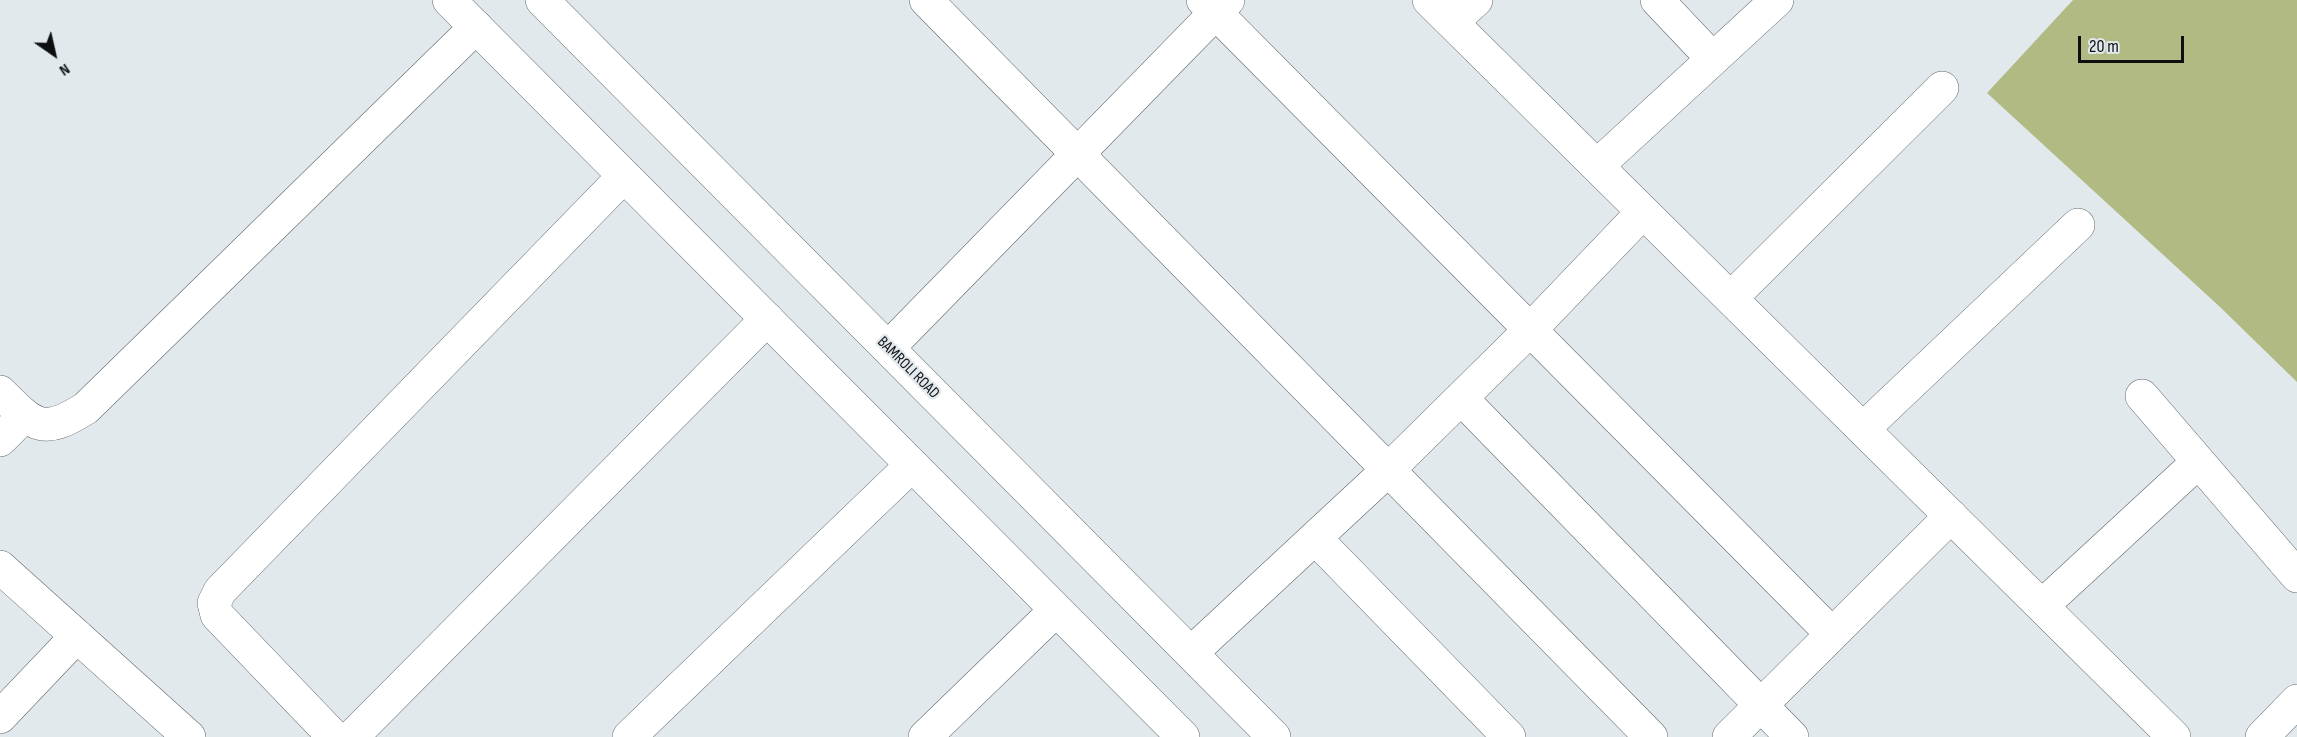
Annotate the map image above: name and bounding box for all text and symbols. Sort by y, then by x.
north arrow [24,24,84,84]
scale bar [2081,24,2188,62]
text: 20 m [2089,36,2119,57]
text: N [55,59,73,80]
street label: BAMROLI ROAD [873,333,943,403]

